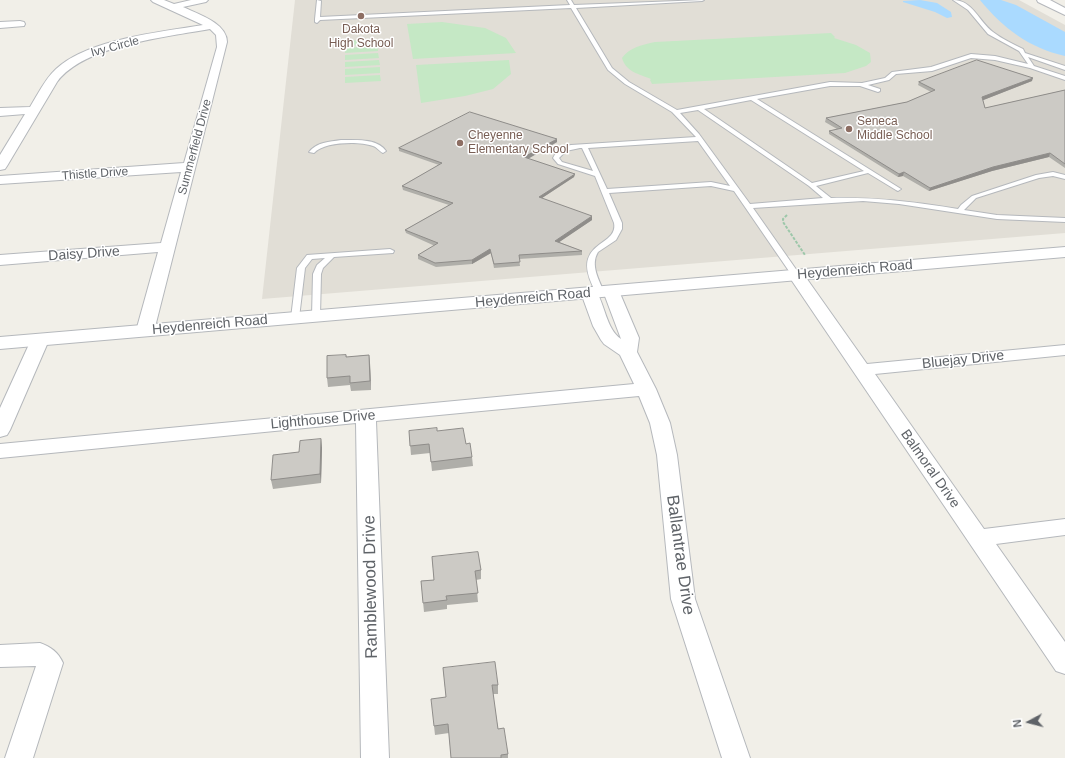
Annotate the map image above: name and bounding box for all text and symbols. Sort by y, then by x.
marker: Dakota High School [356,11,366,21]
place label: Dakota High School [329,23,393,51]
street label: Ivy Circle [89,34,141,60]
street label: Summerfield Drive [175,97,215,197]
place label: Seneca Middle School [857,115,932,143]
marker: Seneca Middle School [844,124,854,134]
place label: Cheyenne Elementary School [468,129,569,157]
marker: Cheyenne Elementary School [455,138,465,148]
street label: Thistle Drive [61,164,129,184]
street label: Daisy Drive [48,243,120,265]
street label: Heydenreich Road [797,257,913,283]
street label: Heydenreich Road [475,285,591,311]
street label: Heydenreich Road [152,312,268,338]
street label: Bluejay Drive [921,347,1005,373]
street label: Lighthouse Drive [270,407,376,433]
street label: Balmoral Drive [897,427,963,511]
street label: Ballantrae Drive [661,494,699,616]
street label: Ramblewood Drive [360,515,382,659]
north arrow [1009,702,1049,742]
text: N [1011,719,1024,728]

